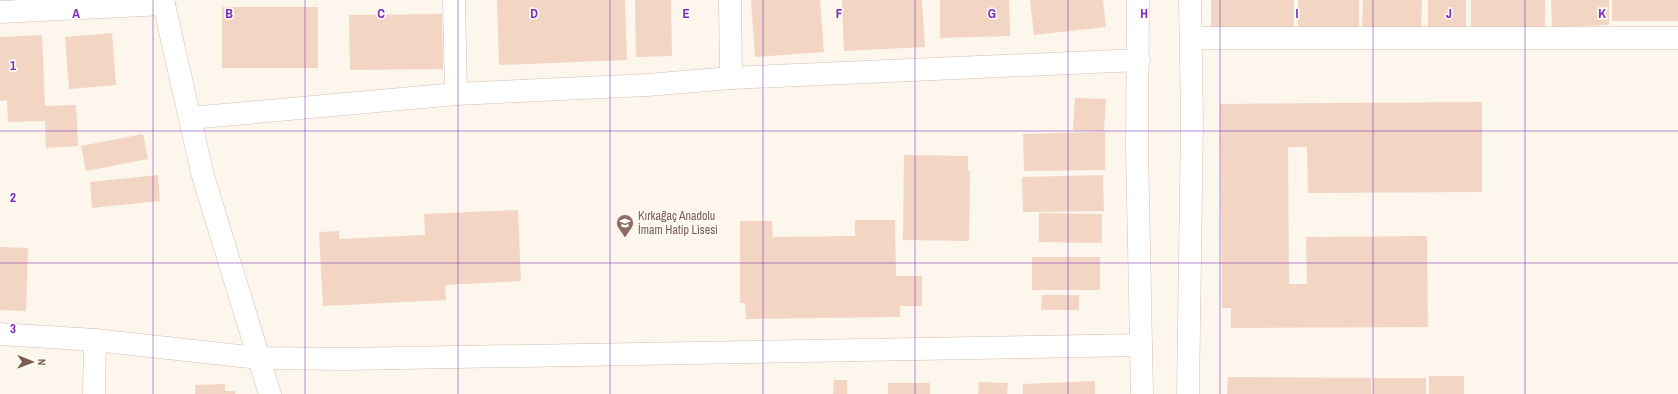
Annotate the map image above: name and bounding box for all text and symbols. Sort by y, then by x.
text: A [72,5,80,22]
text: B [225,5,233,22]
text: C [377,5,385,22]
text: D [530,5,538,22]
text: E [682,5,690,22]
text: F [836,5,843,22]
text: G [988,5,996,22]
text: H [1140,5,1148,22]
text: I [1296,5,1299,22]
text: J [1446,5,1452,22]
text: K [1598,5,1606,22]
text: 1 [10,57,16,74]
text: 2 [10,189,16,206]
place label: Kırkağaç Anadolu İmam Hatip Lisesi [638,208,718,238]
school or university icon: Kırkağaç Anadolu İmam Hatip Lisesi [615,213,635,238]
text: 3 [10,320,16,337]
north arrow [12,342,52,382]
text: N [35,359,49,366]

